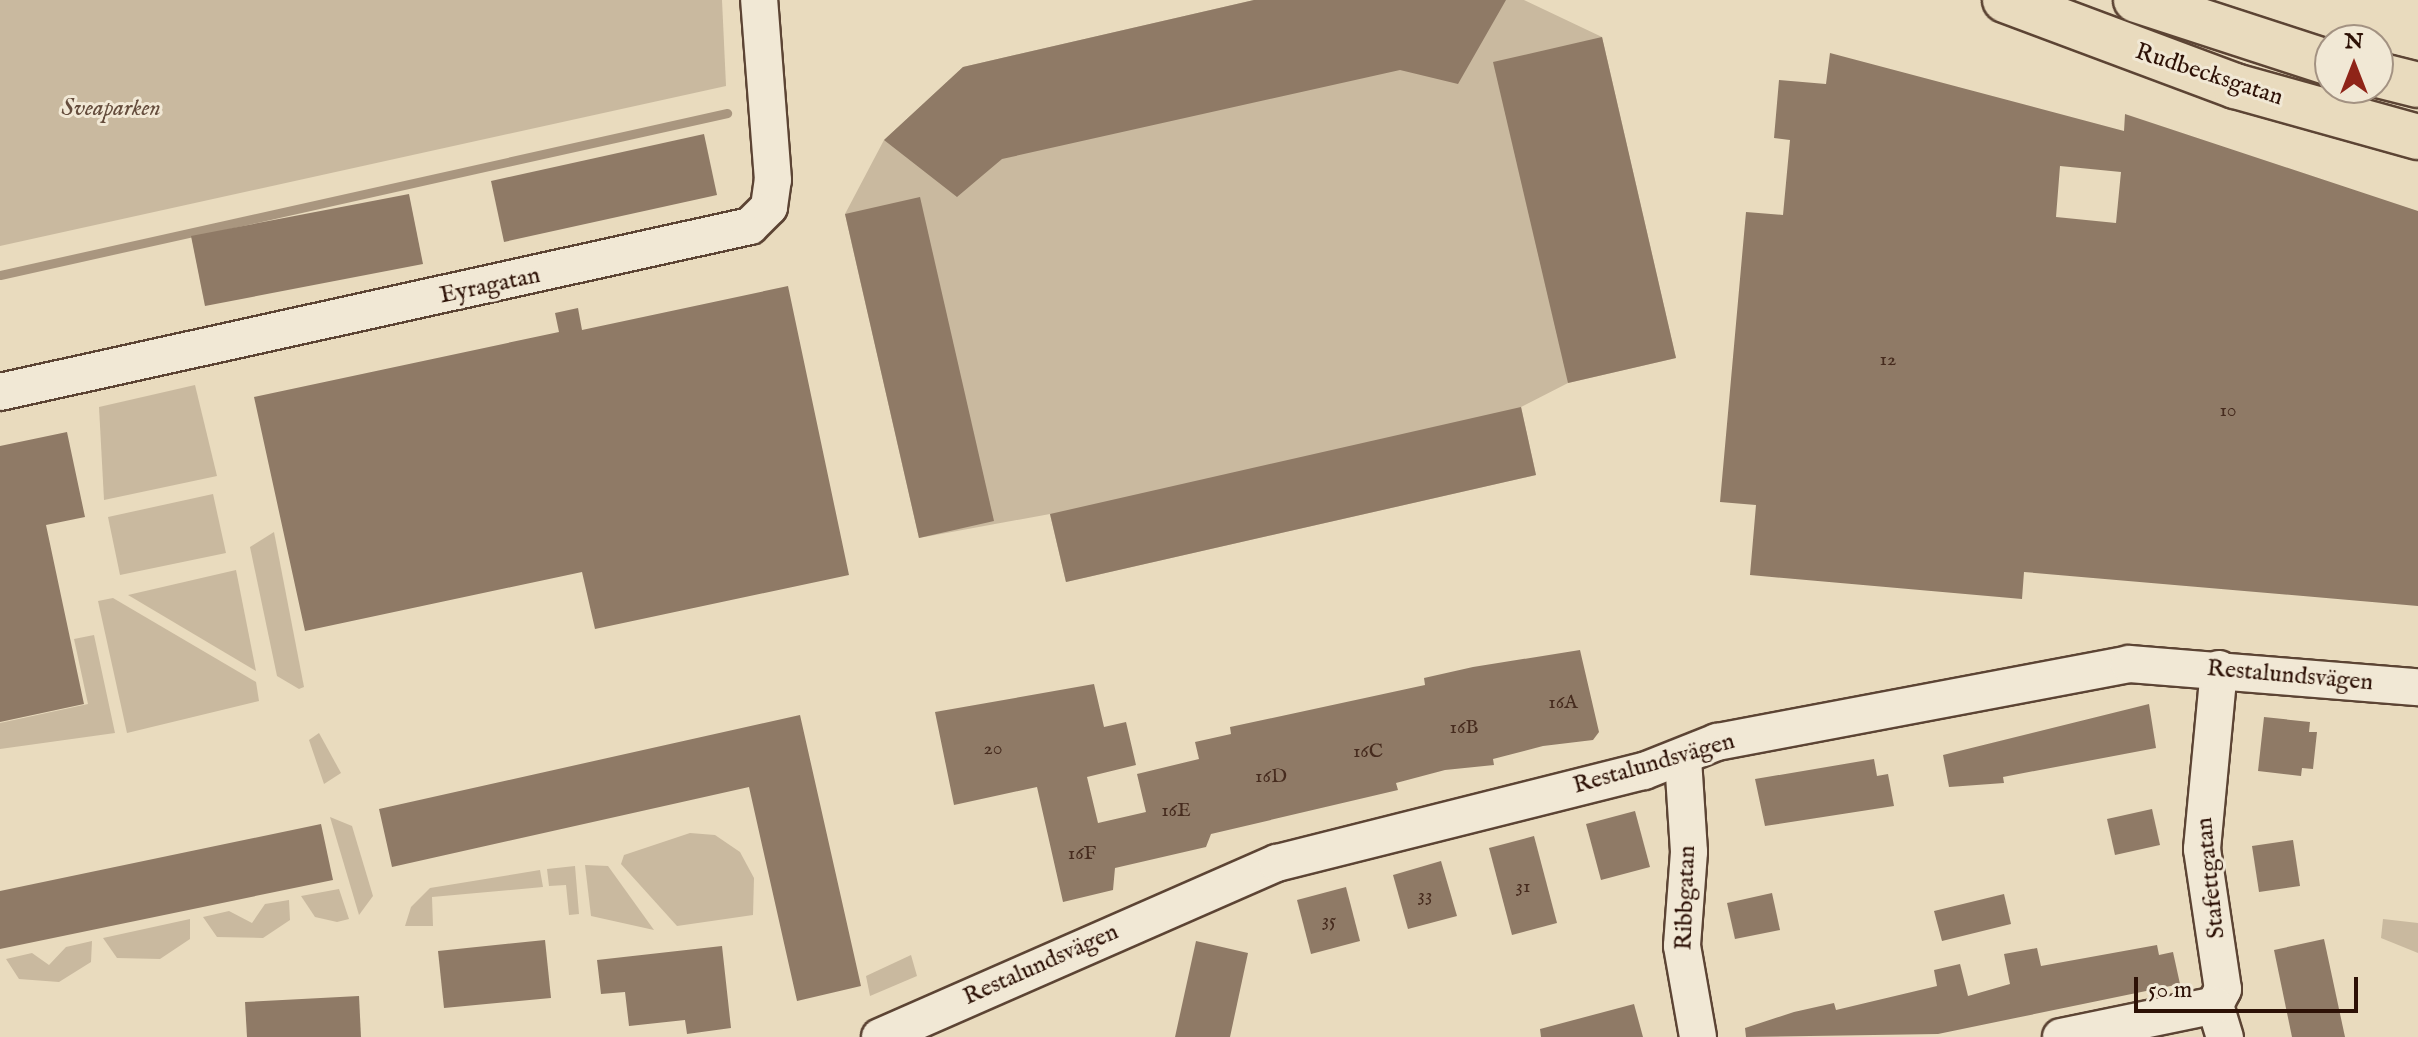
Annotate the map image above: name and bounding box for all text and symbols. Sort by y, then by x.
north arrow [2314,24,2394,104]
text: N [2344,28,2364,56]
street label: Rudbecksgatan [2132,38,2286,112]
park label: Sveaparken [61,95,161,123]
street label: Eyragatan [437,261,543,311]
house number: 12 [1880,347,1896,371]
house number: 10 [2219,398,2237,422]
street label: Restalundsvägen [2206,654,2374,698]
house number: 16A [1548,690,1578,714]
house number: 16B [1449,715,1479,739]
street label: Restalundsvägen [1570,727,1738,801]
house number: 20 [983,736,1003,760]
house number: 16C [1353,739,1383,763]
house number: 16D [1255,764,1287,788]
house number: 16E [1161,798,1191,822]
street label: Stafettgatan [2190,816,2232,940]
house number: 16F [1068,841,1096,865]
street label: Ribbgatan [1670,845,1702,951]
house number: 31 [1516,874,1530,898]
house number: 33 [1418,883,1432,907]
house number: 35 [1322,908,1336,932]
street label: Restalundsvägen [959,918,1123,1012]
scale bar [2138,961,2362,1011]
text: 50 m [2148,975,2192,1006]

